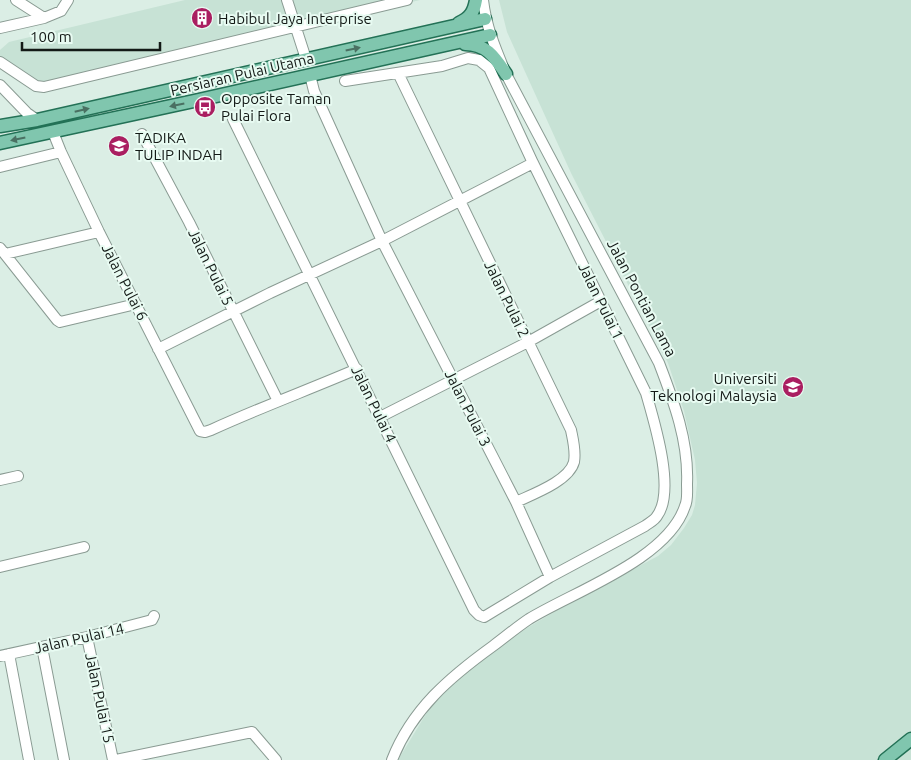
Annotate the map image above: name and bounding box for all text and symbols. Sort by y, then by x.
building icon: Habibul Jaya Interprise [190,6,214,30]
place label: Habibul Jaya Interprise [218,10,372,27]
scale bar [22,20,160,52]
text: 100 m [30,28,72,45]
one-way arrow [346,44,362,52]
street label: Persiaran Pulai Utama [169,49,315,99]
place label: Opposite Taman Pulai Flora [221,90,331,124]
bus stop icon: Opposite Taman Pulai Flora [193,95,217,119]
one-way arrow [169,101,184,109]
one-way arrow [75,106,90,114]
place label: TADIKA TULIP INDAH [135,129,223,163]
school or university icon: TADIKA TULIP INDAH [107,134,131,158]
one-way arrow [10,135,25,143]
street label: Jalan Pulai 5 [185,226,237,308]
street label: Jalan Pontian Lama [604,237,680,359]
street label: Jalan Pulai 6 [98,241,152,323]
street label: Jalan Pulai 2 [481,258,533,340]
street label: Jalan Pulai 1 [575,260,627,342]
street label: Jalan Pulai 4 [348,363,400,445]
street label: Jalan Pulai 3 [441,367,495,449]
place label: Universiti Teknologi Malaysia [650,370,777,404]
school or university icon: Universiti Teknologi Malaysia [781,375,805,399]
street label: Jalan Pulai 14 [32,619,126,657]
street label: Jalan Pulai 15 [82,651,118,745]

